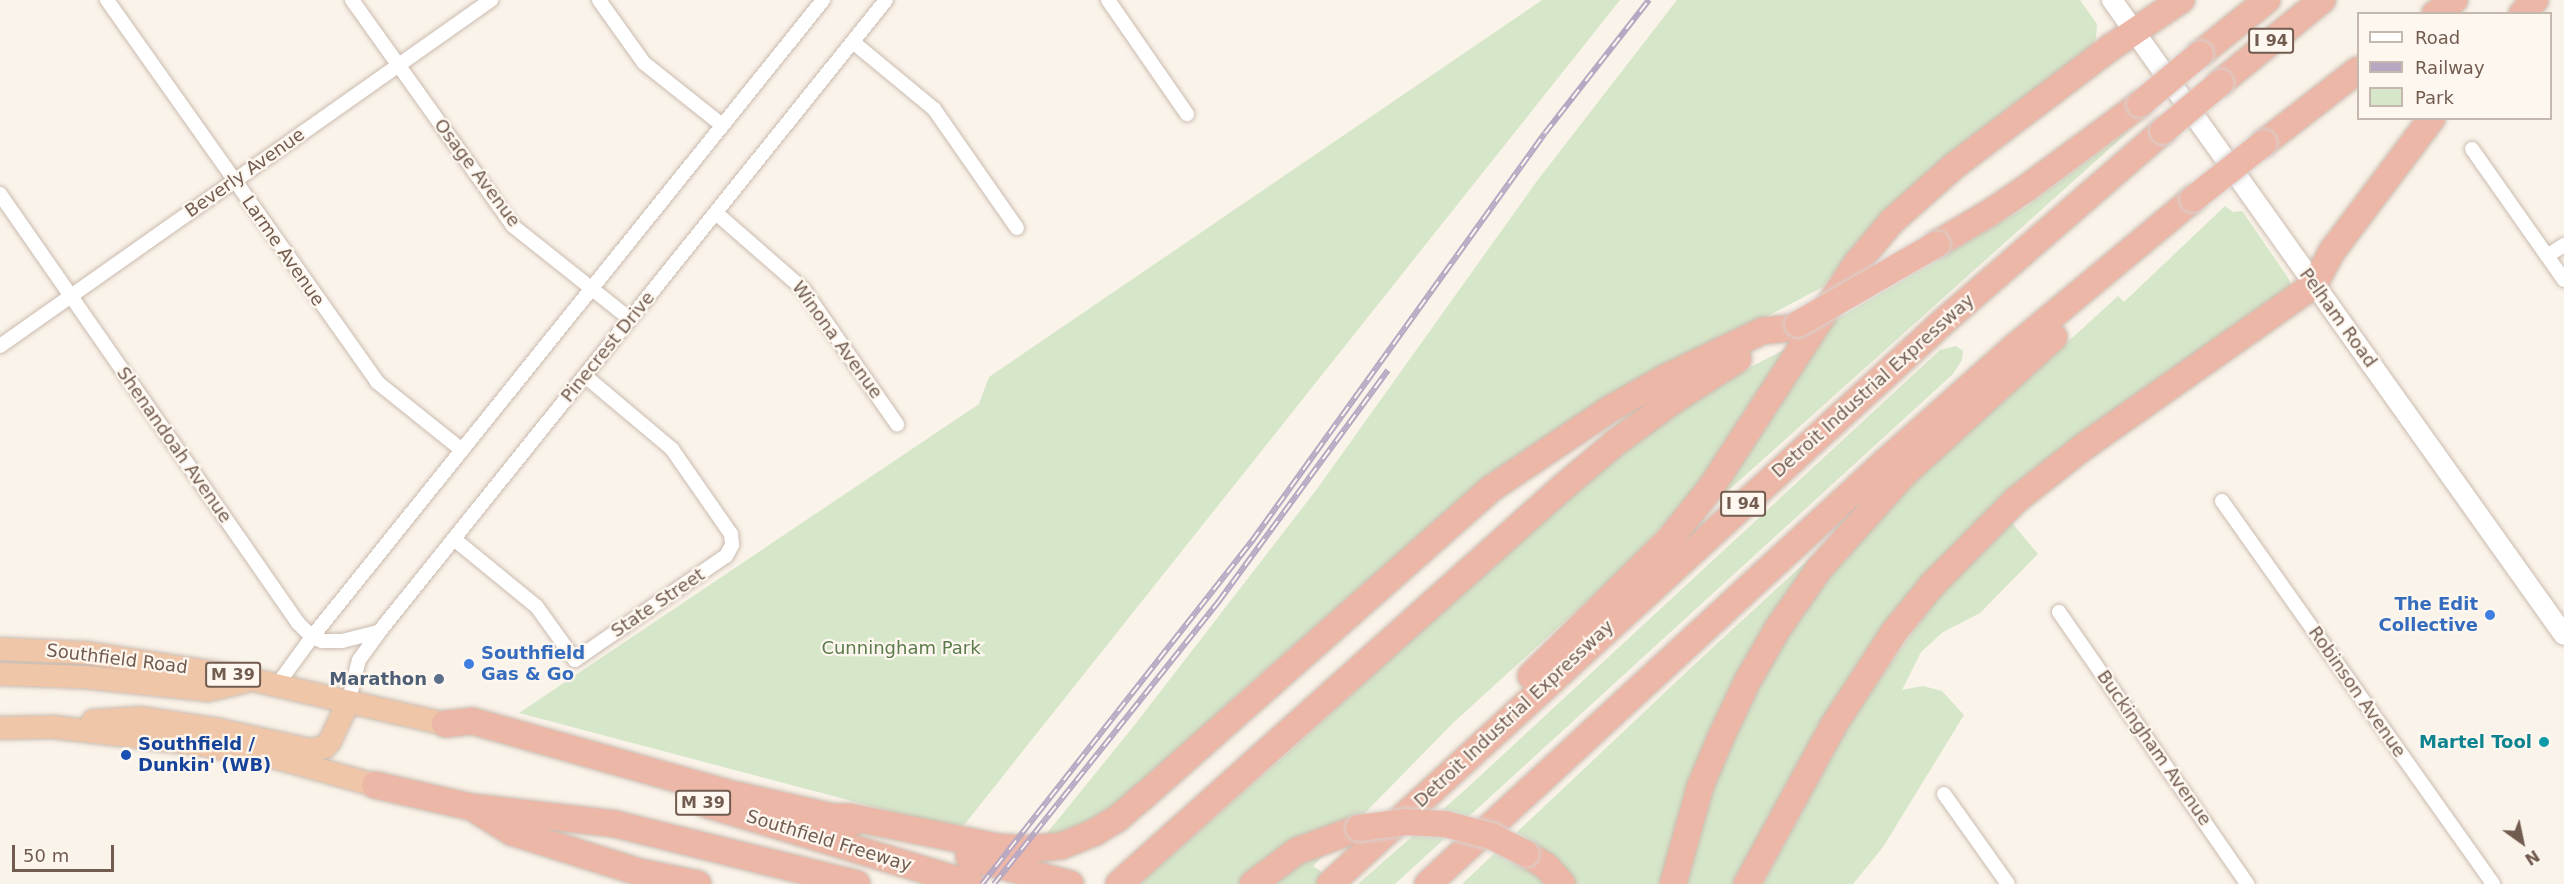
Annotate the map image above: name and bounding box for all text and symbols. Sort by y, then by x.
legend [2357,12,2552,120]
text: Road [2415,27,2460,48]
road number: I 94 [2247,28,2295,54]
text: Railway [2415,57,2485,78]
text: Park [2415,87,2454,108]
street label: Osage Avenue [429,115,525,231]
street label: Beverly Avenue [181,124,309,222]
street label: Larme Avenue [237,192,329,310]
street label: Pelham Road [2295,264,2381,372]
street label: Winona Avenue [787,277,887,403]
street label: Pinecrest Drive [557,287,659,407]
street label: Detroit Industrial Expressway [1767,289,1979,483]
street label: Shenandoah Avenue [112,363,236,527]
road number: I 94 [1719,491,1767,517]
street label: State Street [607,564,709,642]
place label: The Edit Collective [2378,594,2478,636]
marker: The Edit Collective [2483,608,2497,622]
street label: Detroit Industrial Expressway [1410,616,1618,812]
street label: Robinson Avenue [2304,622,2410,762]
park label: Cunningham Park [821,637,981,659]
street label: Southfield Road [45,640,189,678]
place label: Southfield Gas & Go [481,643,585,686]
marker: Southfield Gas & Go [462,657,476,671]
road number: M 39 [204,662,262,688]
street label: Buckingham Avenue [2092,666,2216,830]
place label: Marathon [329,668,427,690]
marker: Marathon [432,672,446,686]
place label: Martel Tool [2419,731,2532,753]
place label: Southfield / Dunkin' (WB) [138,734,271,777]
marker: Martel Tool [2537,735,2551,749]
marker: Southfield / Dunkin' (WB) [119,748,133,762]
road number: M 39 [674,790,732,816]
street label: Southfield Freeway [744,806,914,876]
north arrow [2492,812,2552,872]
scale bar [15,833,117,871]
text: 50 m [23,845,69,866]
text: N [2521,846,2543,869]

